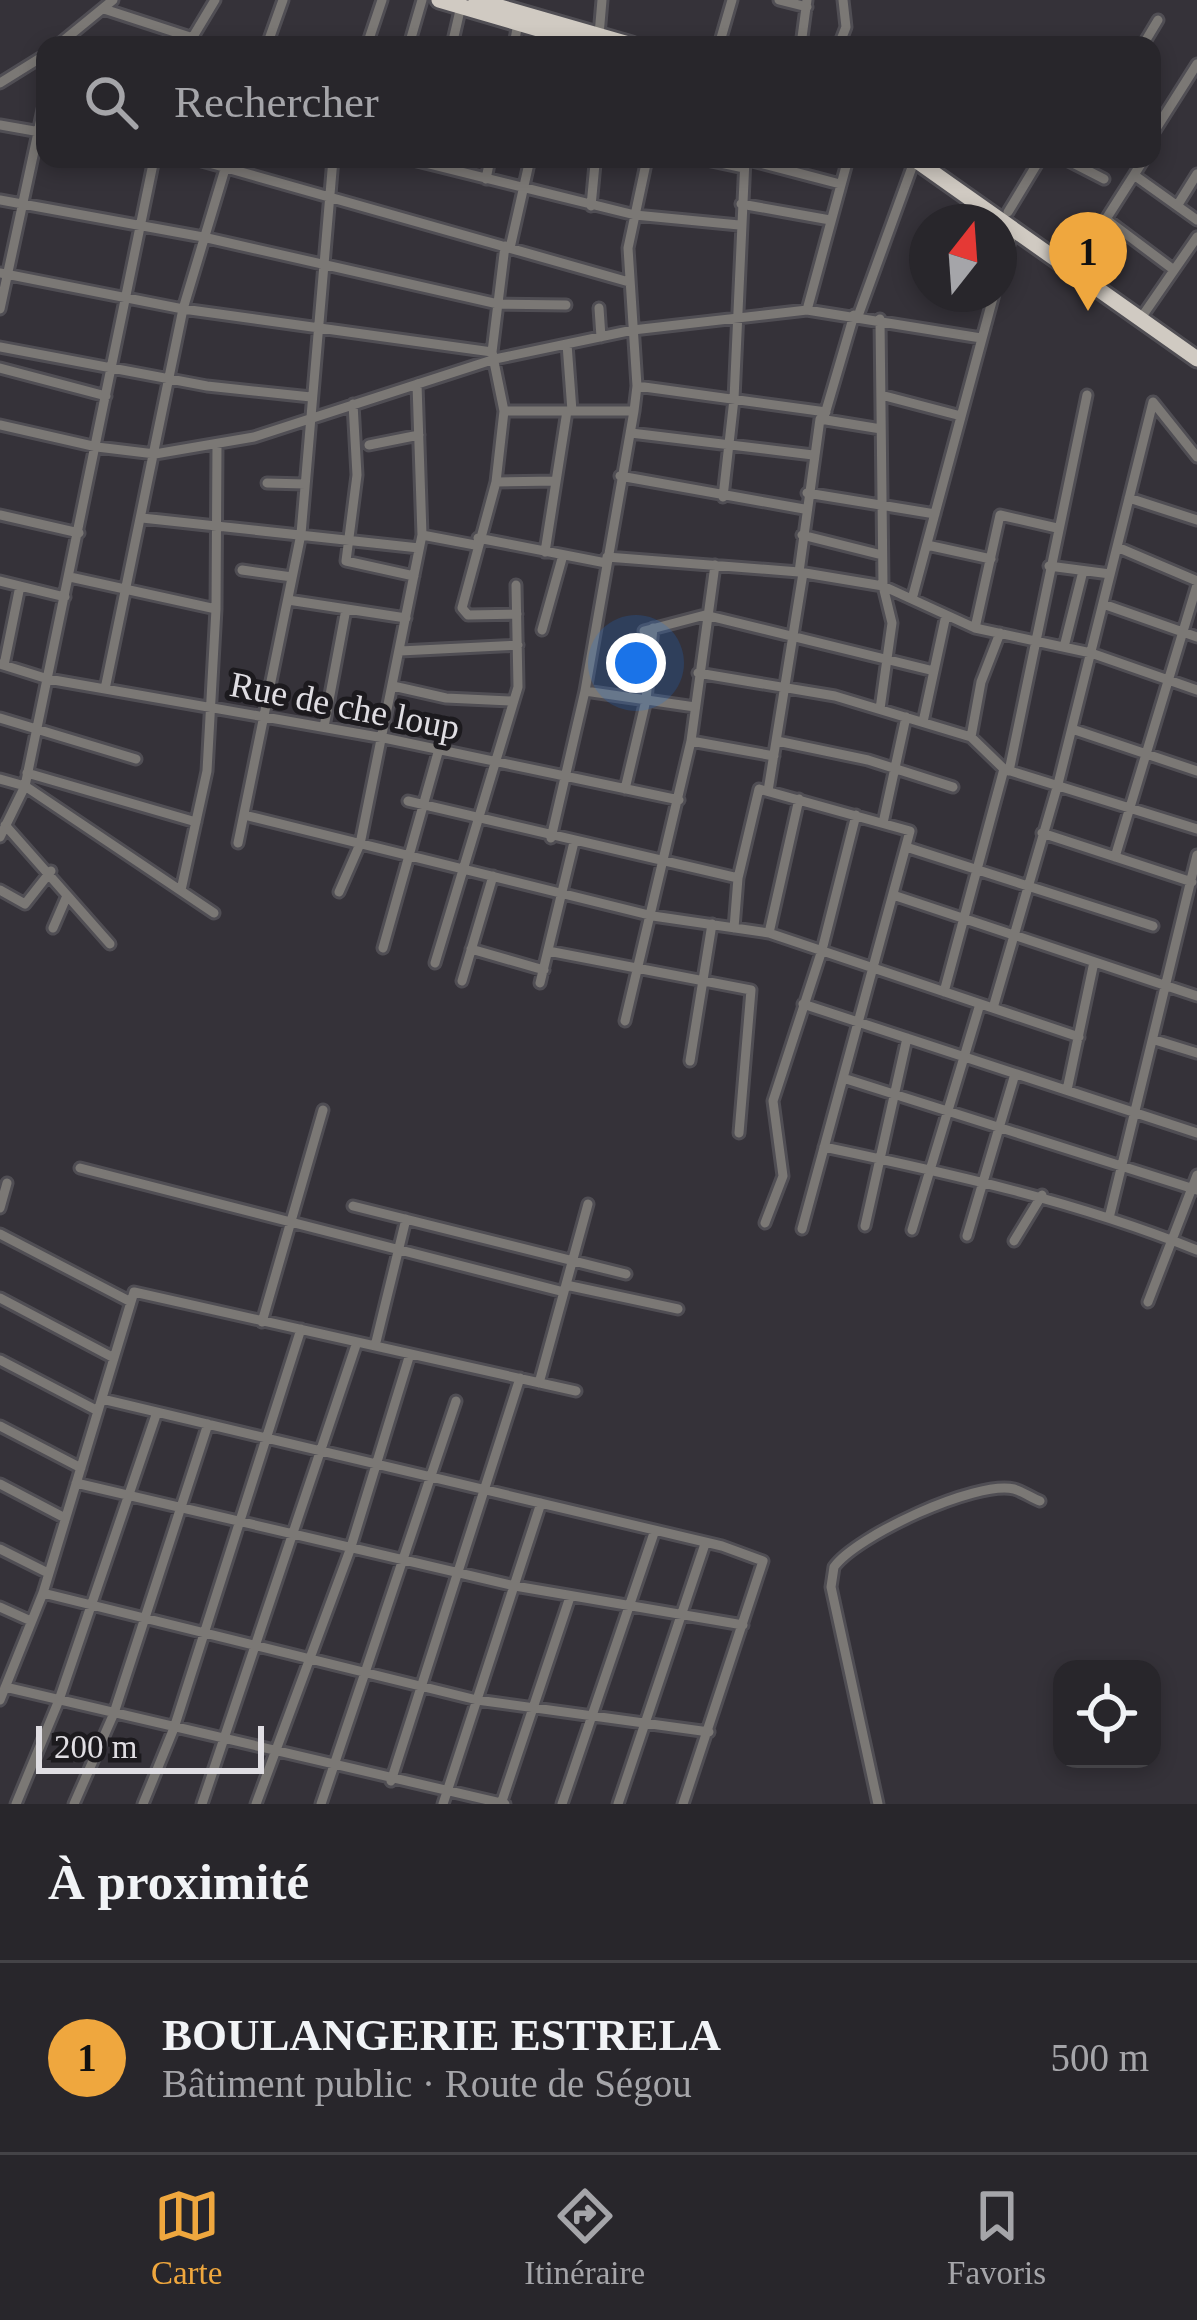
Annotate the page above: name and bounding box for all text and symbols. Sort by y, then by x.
search box [36,36,1161,168]
icon: search [78,69,144,135]
text: Rechercher [174,77,379,127]
north arrow [909,204,1017,312]
pin: 1 [1049,212,1127,311]
your location [606,633,666,693]
street label: Rue de che loup [227,664,463,748]
map controls [1053,1660,1161,1768]
button: locate [1053,1660,1161,1768]
scale bar [36,1720,264,1773]
text: 200 m [54,1729,137,1765]
text: À proximité [48,1854,309,1910]
text: BOULANGERIE ESTRELA [162,2010,721,2060]
text: 1 [77,2036,97,2079]
text: 500 m [1050,2036,1149,2079]
text: Bâtiment public · Route de Ségou [162,2062,692,2105]
tab: Carte [151,2183,222,2292]
tab: Itinéraire [524,2183,645,2292]
tab: Favoris [947,2183,1046,2292]

